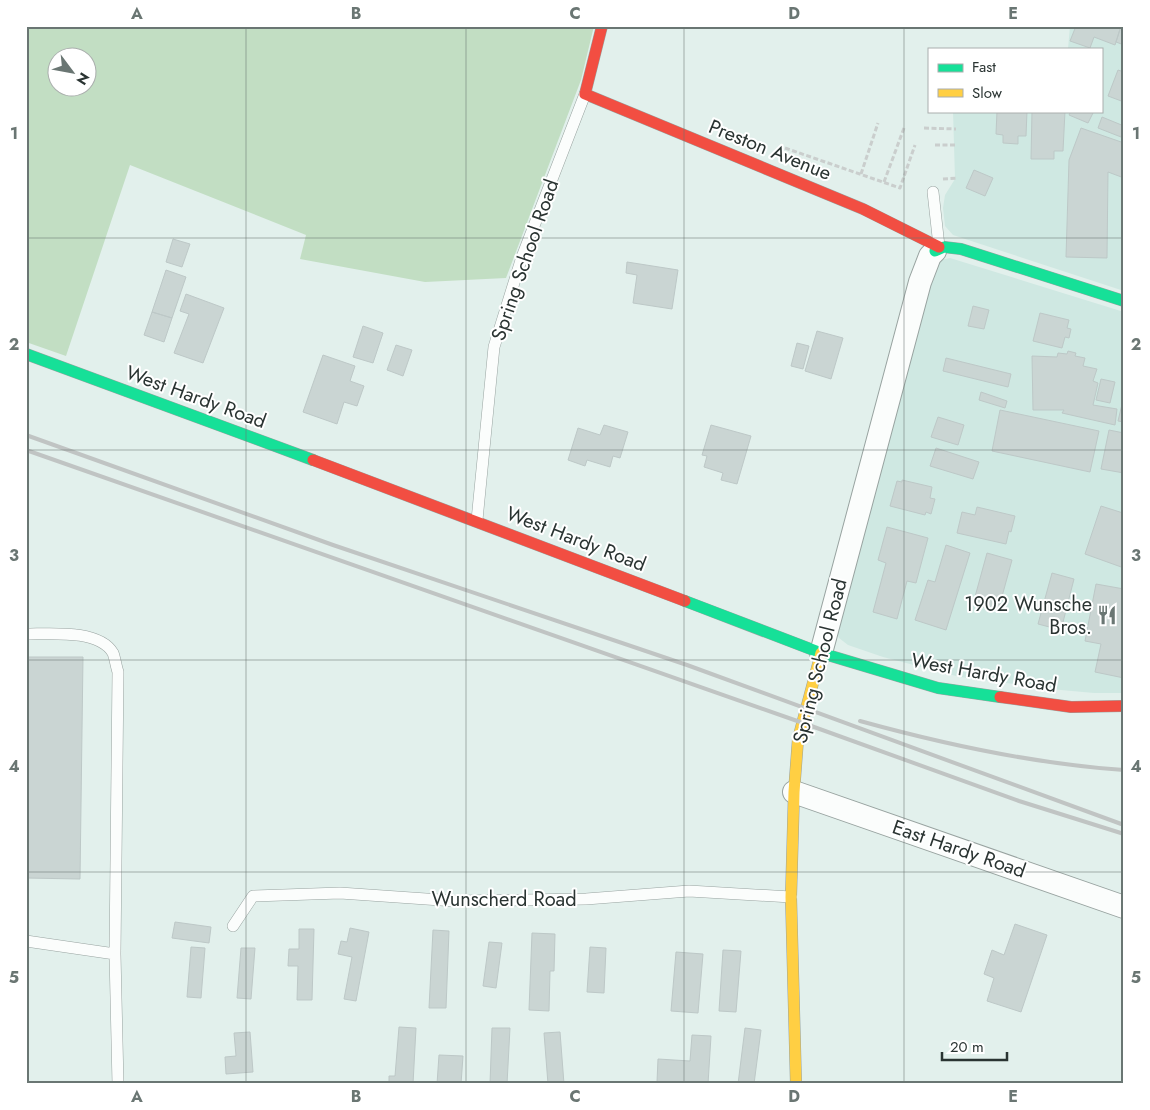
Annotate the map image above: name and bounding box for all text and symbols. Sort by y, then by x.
text: A [130,2,143,25]
text: B [351,2,361,25]
text: C [569,2,581,25]
text: D [788,2,800,25]
text: E [1008,2,1018,25]
north arrow [48,48,98,98]
legend [928,48,1102,112]
text: Fast [972,56,996,78]
text: N [72,69,94,89]
text: Slow [972,82,1003,104]
street label: Preston Avenue [704,112,836,188]
text: 1 [10,122,18,145]
text: 1 [1132,122,1140,145]
street label: Spring School Road [484,175,566,345]
text: 2 [9,333,19,356]
text: 2 [1131,333,1141,356]
street label: West Hardy Road [122,358,270,436]
street label: West Hardy Road [502,499,650,579]
text: 3 [9,544,19,567]
text: 3 [1131,544,1141,567]
street label: Spring School Road [785,576,855,746]
place label: 1902 Wunsche Bros. [964,590,1092,642]
restaurant icon: 1902 Wunsche Bros. [1096,604,1118,626]
street label: West Hardy Road [909,646,1059,700]
text: 4 [8,755,20,778]
text: 4 [1130,755,1142,778]
street label: East Hardy Road [888,813,1030,885]
street label: Wunscherd Road [431,885,577,914]
text: 5 [9,966,19,989]
text: 5 [1131,966,1141,989]
scale bar [942,1030,1008,1062]
text: 20 m [950,1036,984,1058]
text: A [130,1085,143,1108]
text: B [351,1085,361,1108]
text: C [569,1085,581,1108]
text: D [788,1085,800,1108]
text: E [1008,1085,1018,1108]

